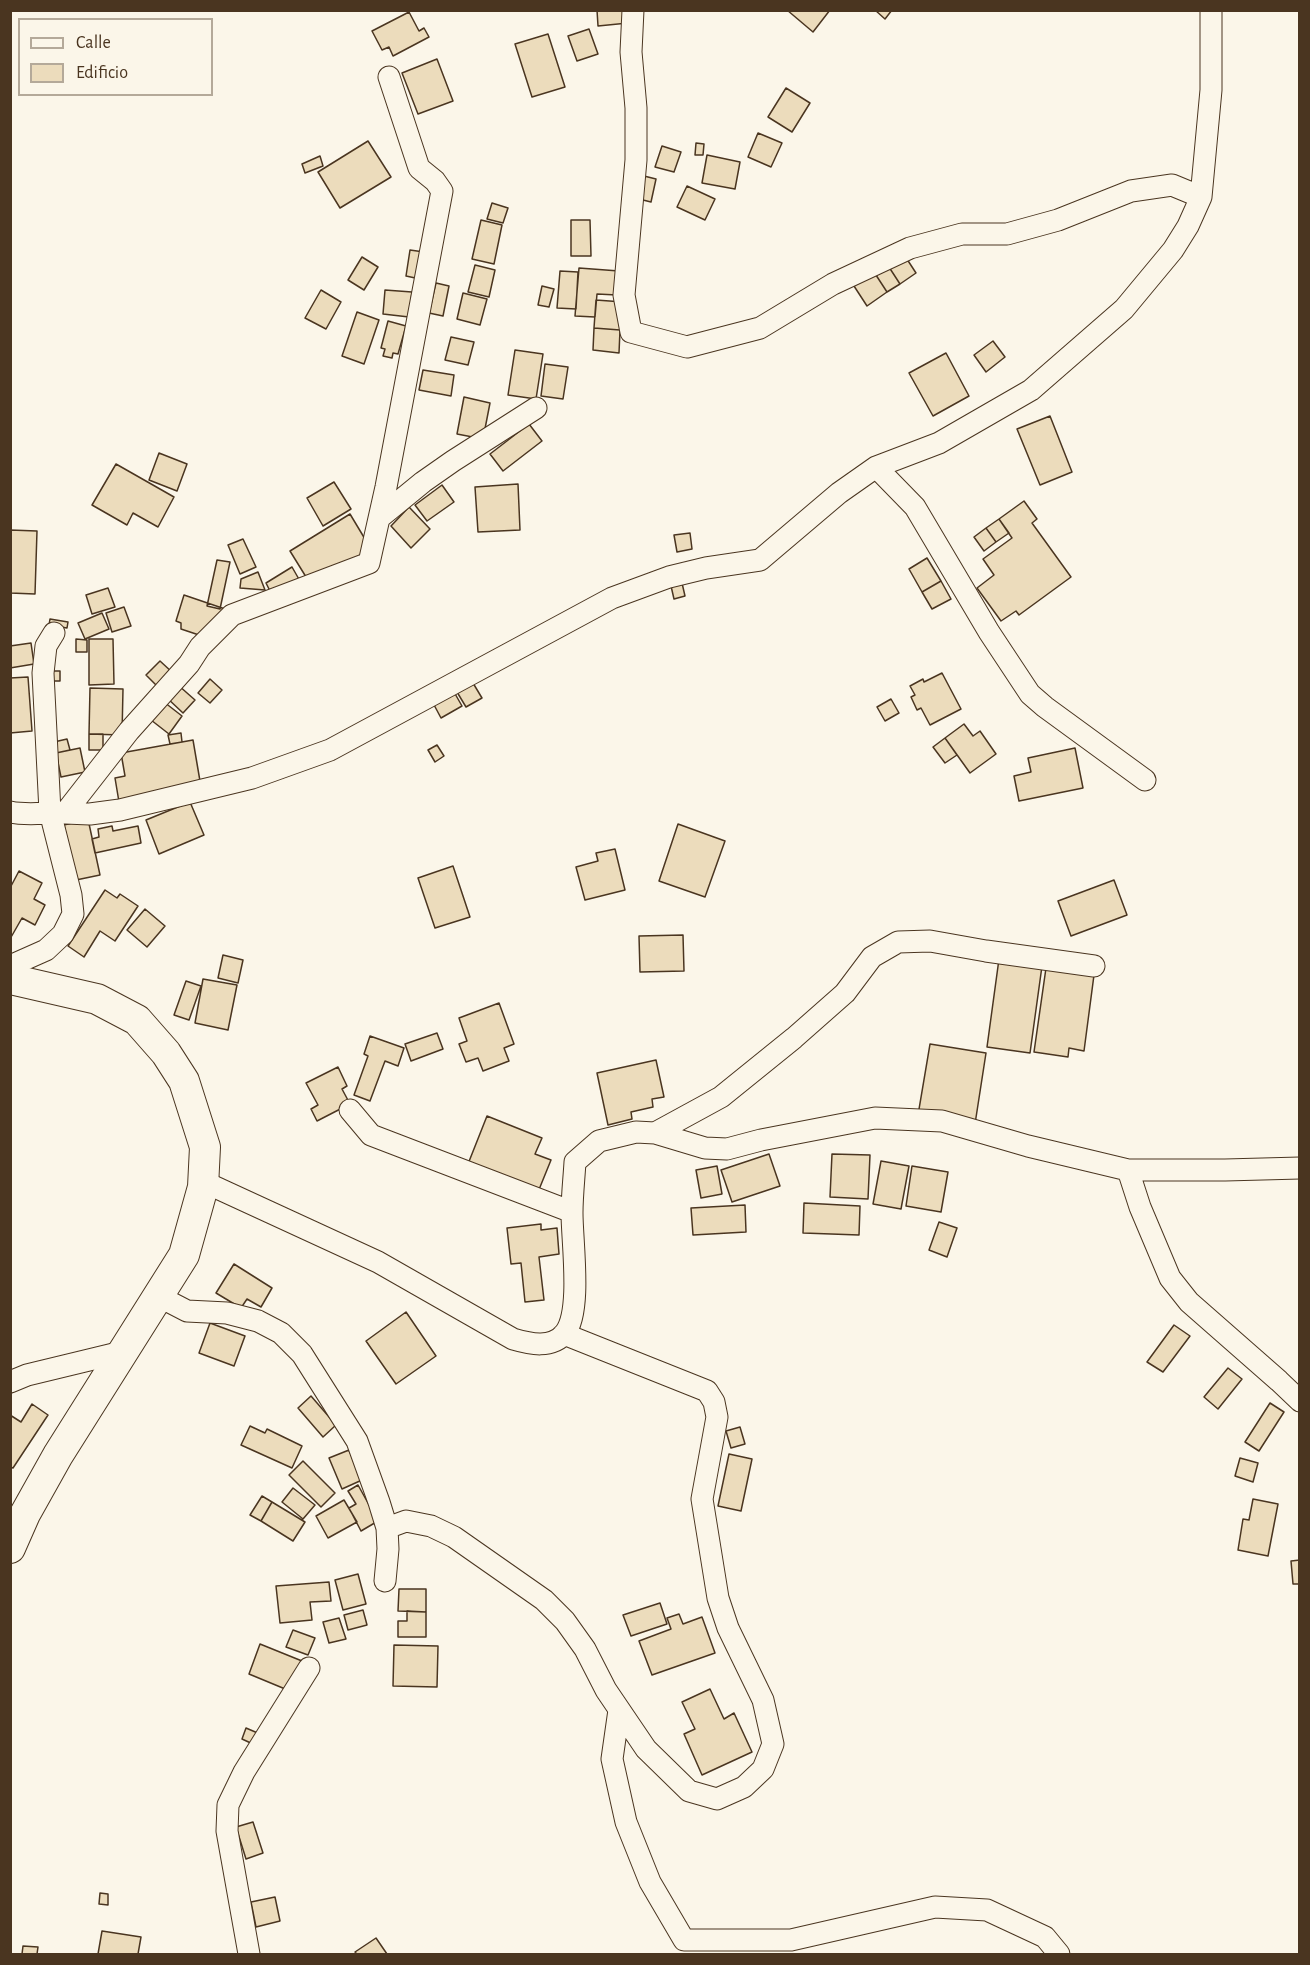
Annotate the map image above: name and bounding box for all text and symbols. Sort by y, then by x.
legend [18,18,213,96]
text: Calle [76,34,111,52]
text: Edificio [76,64,128,82]

